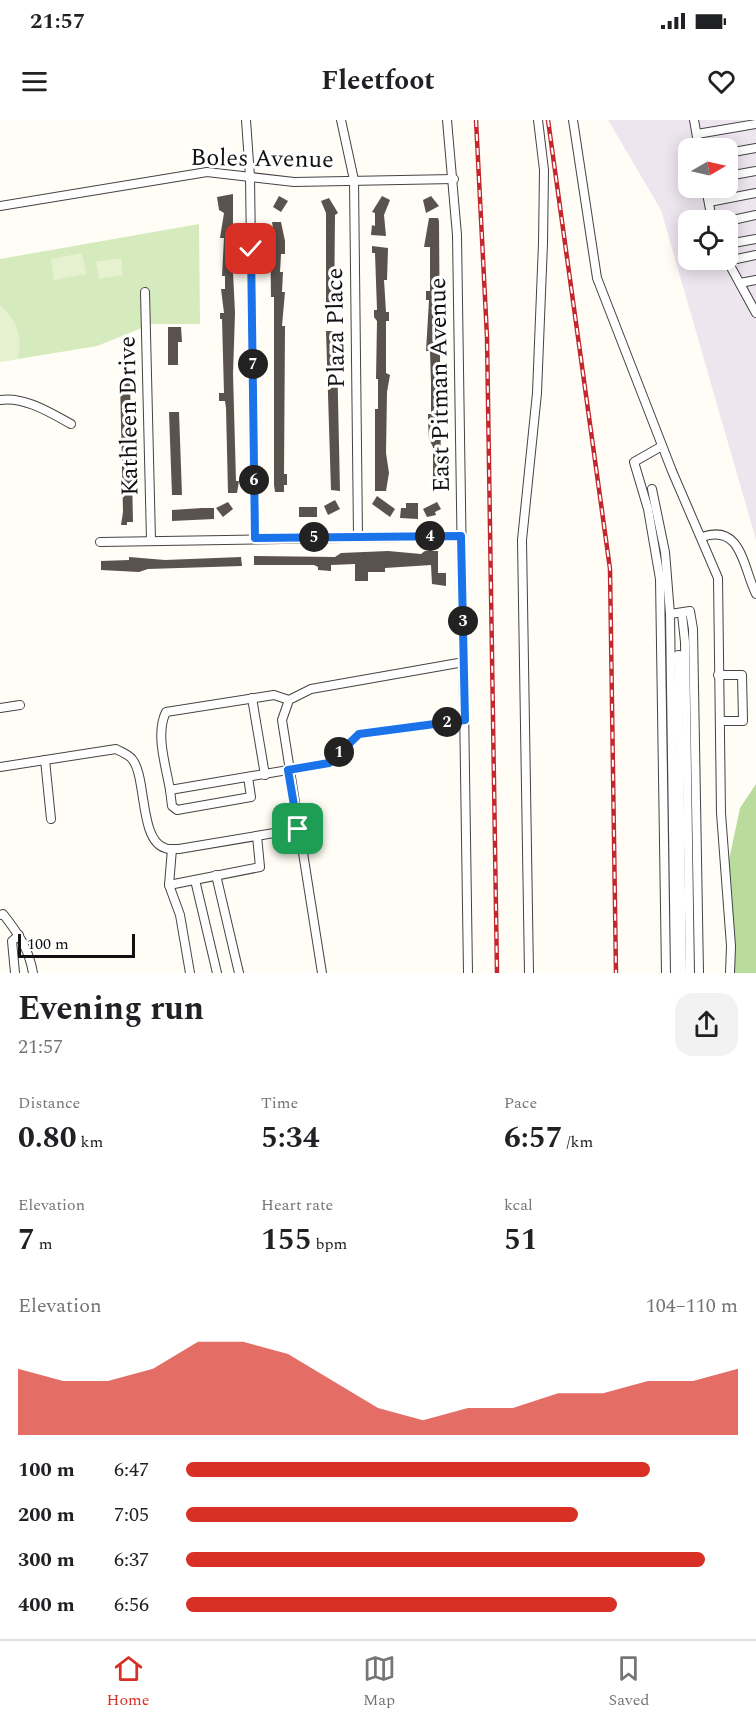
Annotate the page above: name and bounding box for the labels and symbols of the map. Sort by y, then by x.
north arrow [678,138,738,198]
street label: Boles Avenue [190,140,334,178]
pin [225,223,276,274]
street label: Plaza Place [317,267,355,389]
street label: East Pitman Avenue [420,277,460,493]
street label: Kathleen Drive [110,336,148,496]
pin: 7 [238,349,268,379]
pin: 6 [239,465,269,495]
pin: 4 [415,521,445,551]
pin: 5 [299,522,329,552]
pin: 3 [448,606,478,636]
pin: 2 [432,707,462,737]
pin: 1 [324,737,354,767]
pin [272,803,323,854]
scale bar [18,931,135,959]

